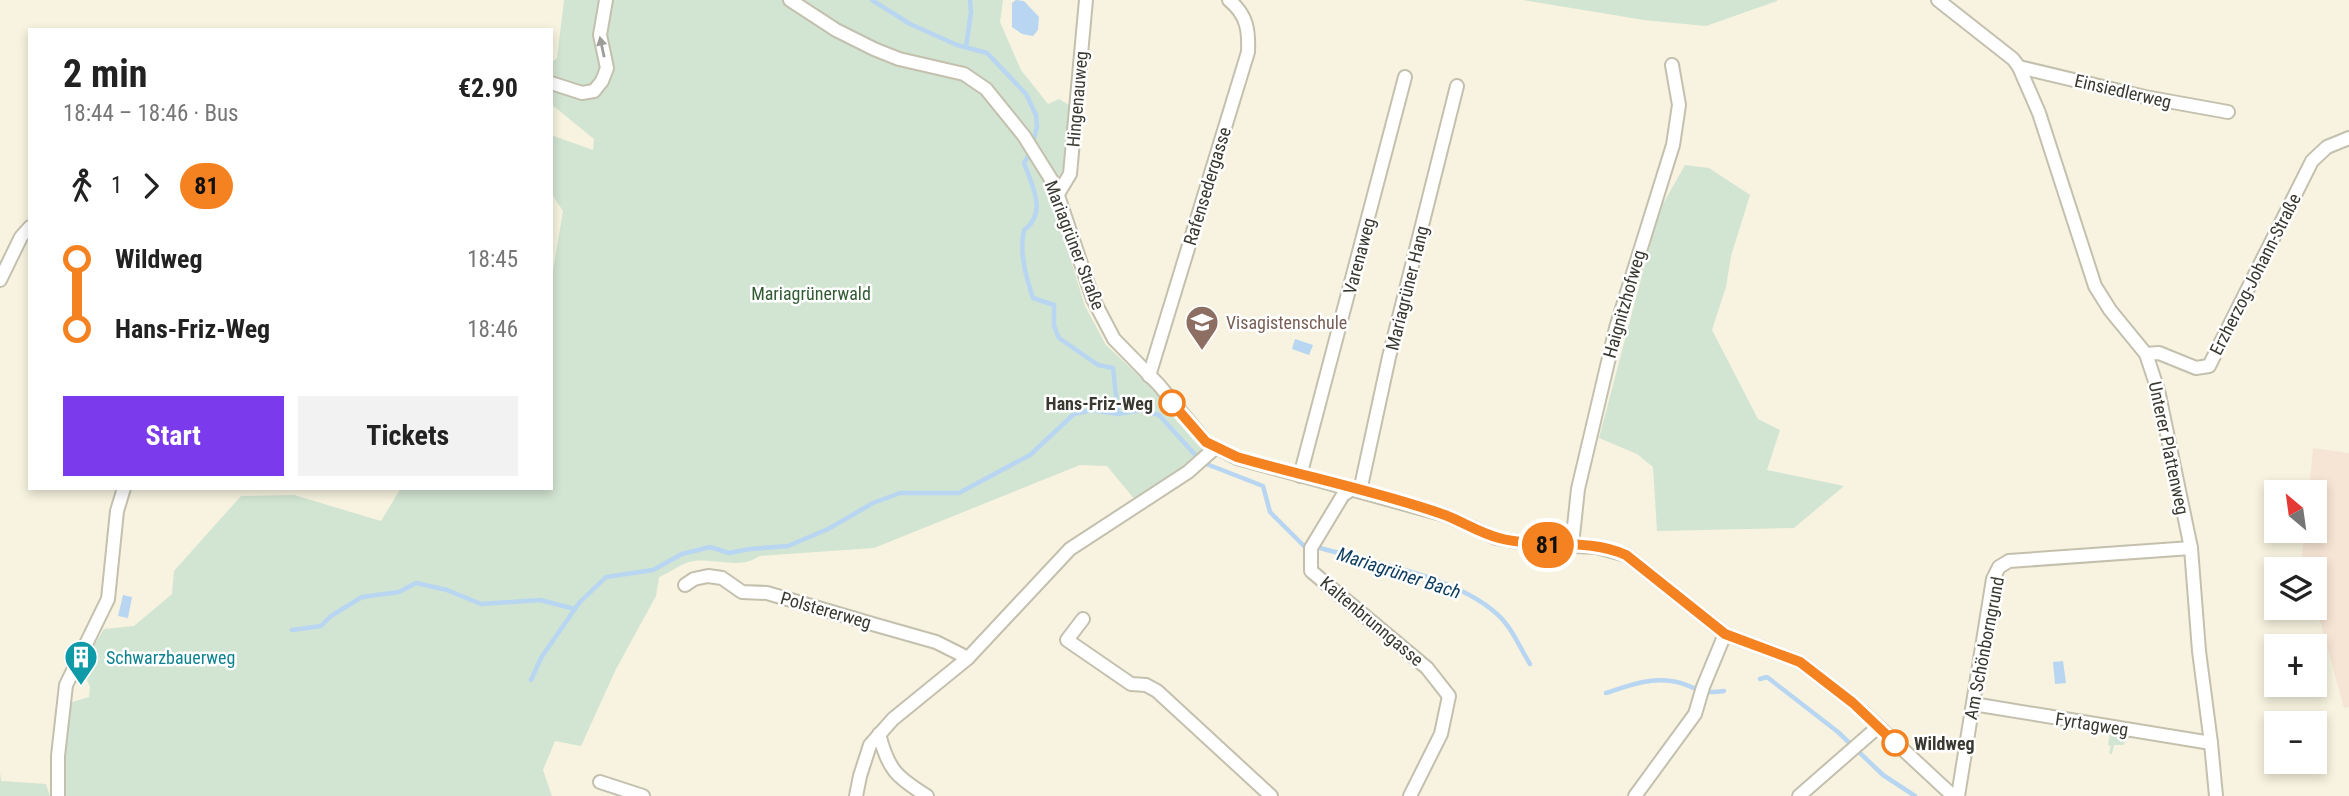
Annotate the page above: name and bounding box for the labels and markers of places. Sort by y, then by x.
school or university icon: Visagistenschule [1183,303,1221,352]
place label: Visagistenschule [1226,312,1347,333]
marker: Hans-Friz-Weg [1159,390,1185,416]
place label: Hans-Friz-Weg [1046,393,1153,414]
building icon: Schwarzbauerweg [62,638,100,687]
place label: Schwarzbauerweg [106,647,235,668]
marker: Wildweg [1882,730,1908,756]
place label: Wildweg [1914,733,1975,754]

